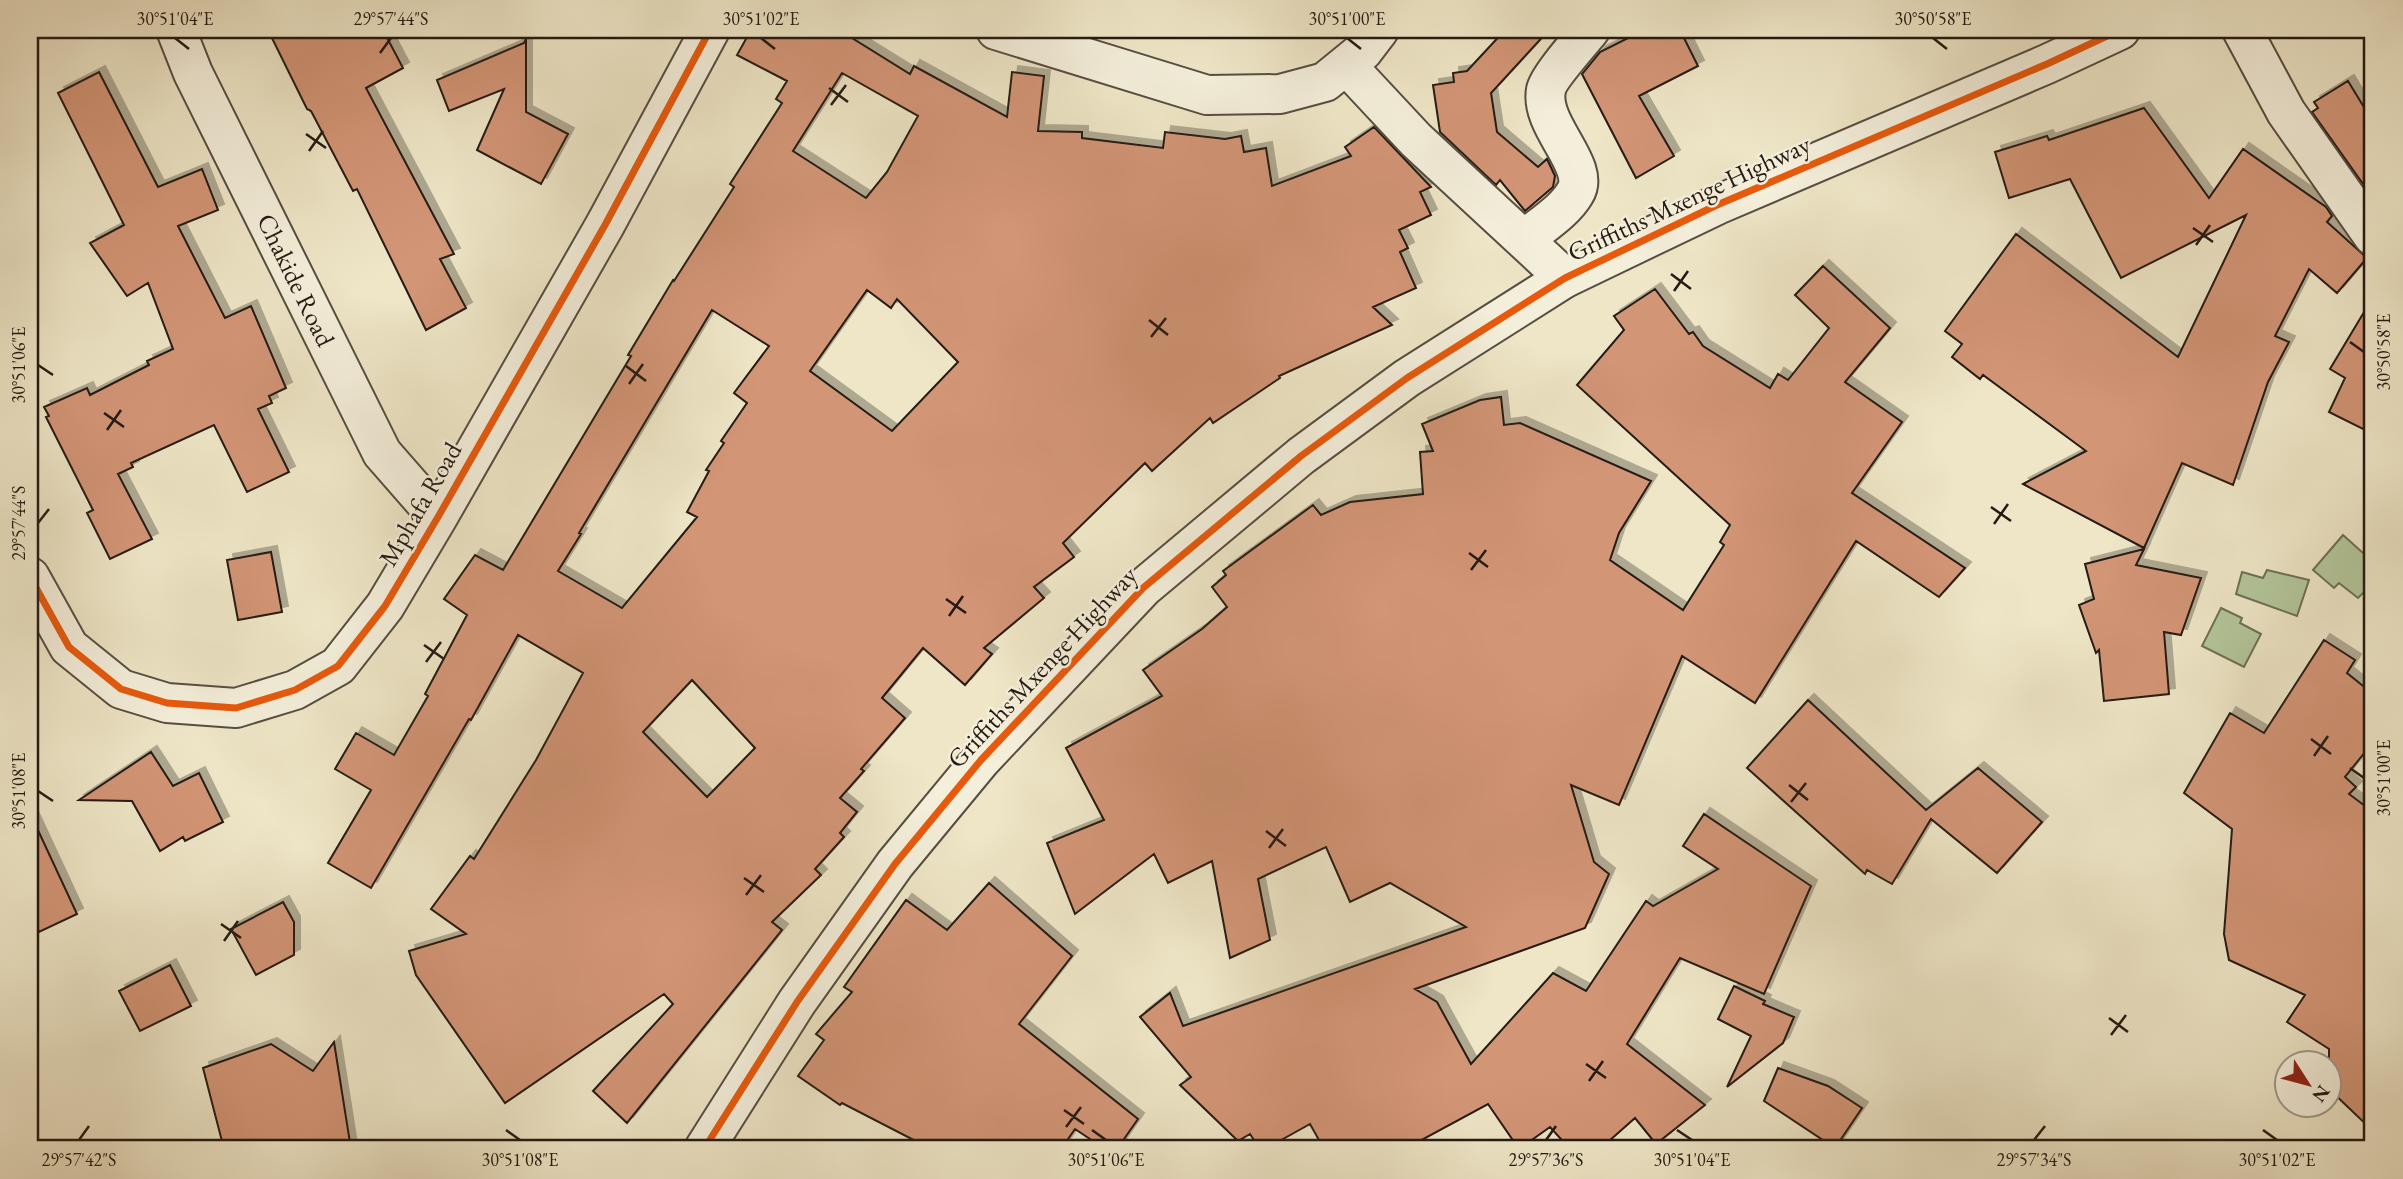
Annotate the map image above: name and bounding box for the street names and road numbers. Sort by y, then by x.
street label: Griffiths Mxenge Highway [1562,127,1816,269]
street label: Chakide Road [249,208,343,353]
street label: Mphafa Road [371,435,470,572]
street label: Griffiths Mxenge Highway [939,558,1145,775]

